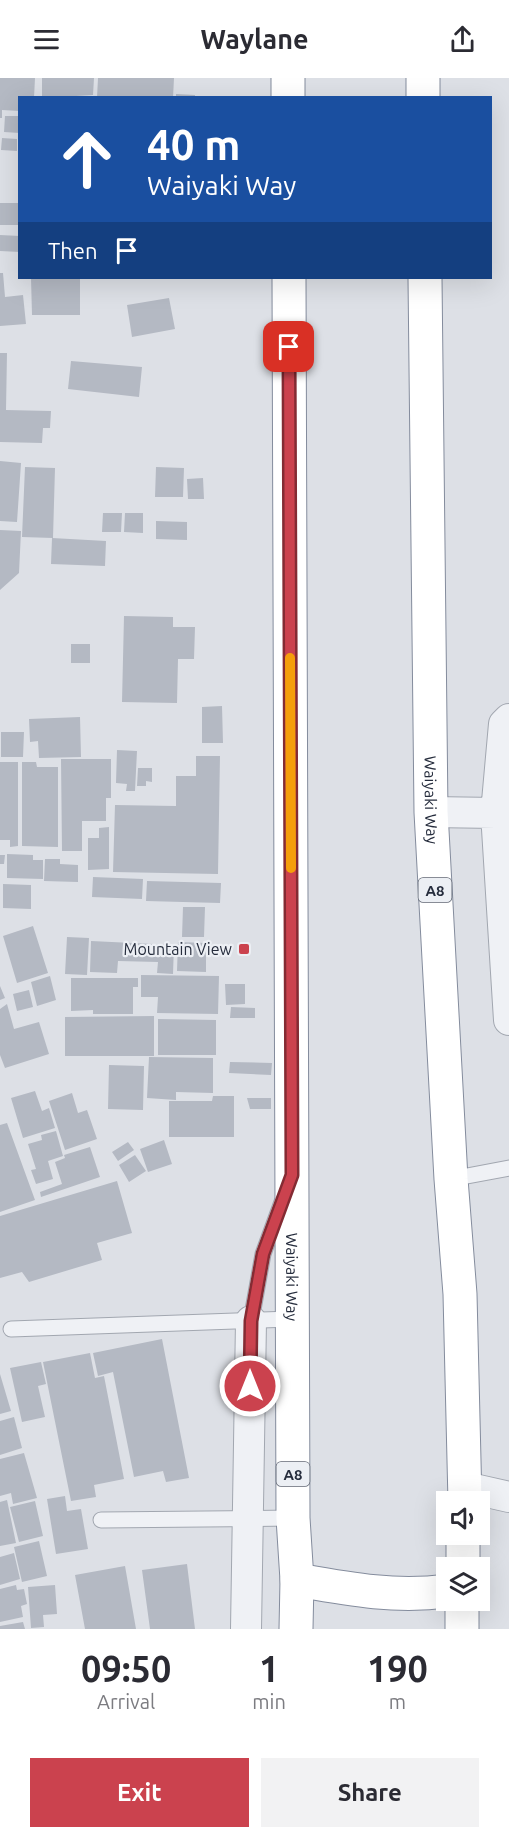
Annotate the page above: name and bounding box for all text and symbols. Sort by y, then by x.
icon: menu [30,23,63,56]
icon: share [446,23,479,56]
text: Waylane [201,24,308,54]
icon: ahead [48,120,126,198]
text: 40 m [147,121,241,168]
text: Waiyaki Way [147,170,296,200]
icon: arrive [110,234,143,267]
text: Then [48,238,98,263]
pin [263,321,314,372]
icon: arrive [272,330,305,363]
street label: Waiyaki Way [421,756,442,845]
road number: A8 [418,878,452,902]
place label: Mountain View [123,940,233,958]
marker: Mountain View [237,942,251,956]
street label: Waiyaki Way [283,1233,301,1322]
position arrow [218,1354,282,1418]
road number: A8 [276,1462,310,1486]
map controls [436,1491,490,1611]
button: sound [436,1491,490,1545]
button: layers [436,1557,490,1611]
text: 09:50 [81,1648,171,1689]
text: 1 [259,1648,279,1689]
text: 190 [367,1648,428,1689]
text: Arrival [97,1690,155,1713]
text: min [252,1690,286,1713]
text: m [389,1690,406,1713]
button: Exit [30,1758,249,1827]
button: Share [261,1758,479,1827]

